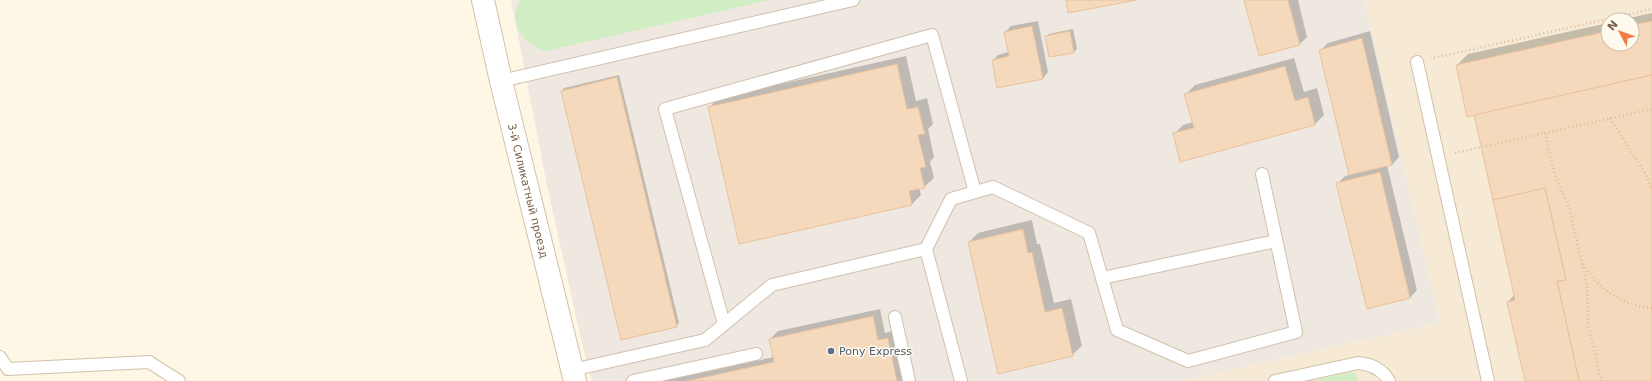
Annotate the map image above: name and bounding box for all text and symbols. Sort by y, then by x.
north arrow [1600,12,1640,52]
text: N [1605,18,1621,34]
street label: 3-й Силикатный проезд [505,122,551,260]
place label: Pony Express [839,345,912,358]
marker: Pony Express [826,346,836,356]

